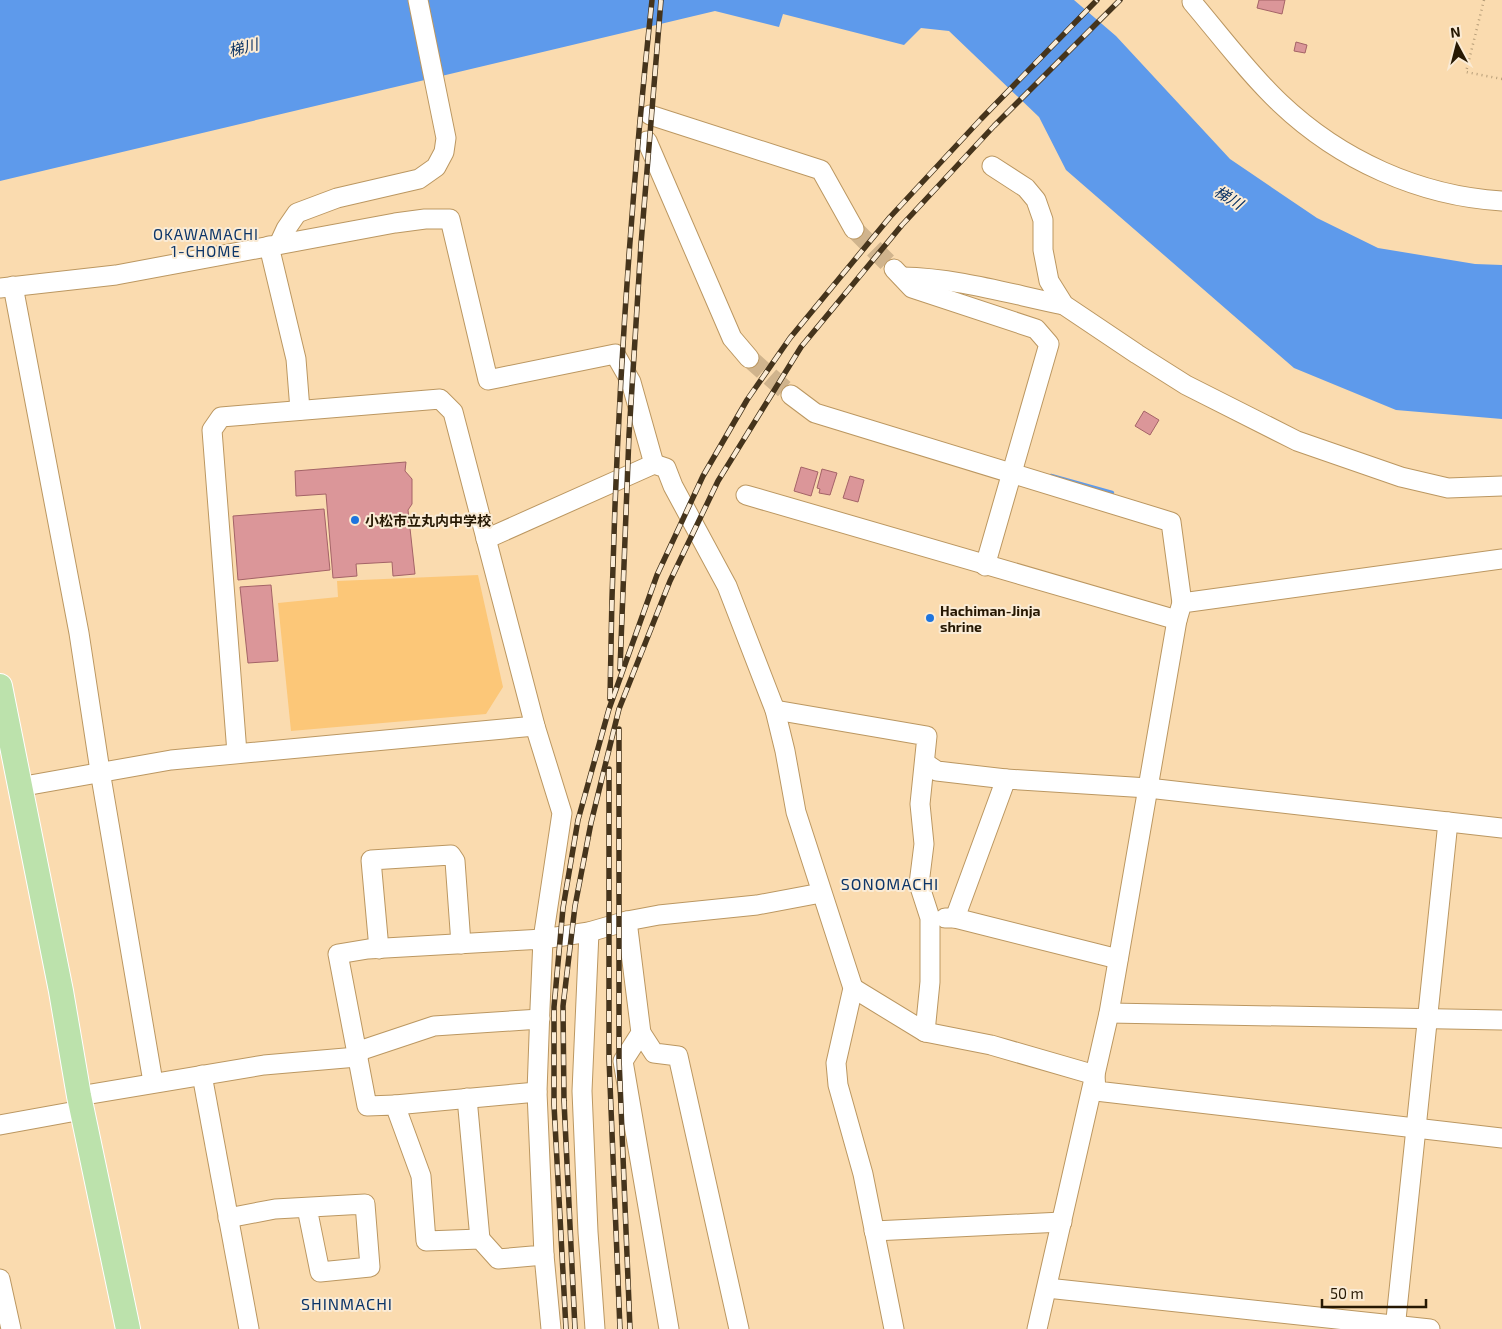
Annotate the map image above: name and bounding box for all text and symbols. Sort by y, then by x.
north arrow [1432,20,1482,70]
text: N [1449,23,1461,41]
water label: 梯川 [226,34,262,59]
water label: 梯川 [1212,181,1248,214]
district label: OKAWAMACHI 1-CHOME [153,225,259,260]
place label: 小松市立丸内中学校 [365,512,491,529]
marker: 小松市立丸内中学校 [349,514,361,526]
place label: Hachiman-Jinja shrine [940,602,1041,635]
marker: Hachiman-Jinja shrine [924,612,936,624]
district label: SONOMACHI [841,874,939,893]
scale bar [1322,1276,1426,1308]
text: 50 m [1330,1284,1364,1302]
district label: SHINMACHI [301,1294,393,1313]

